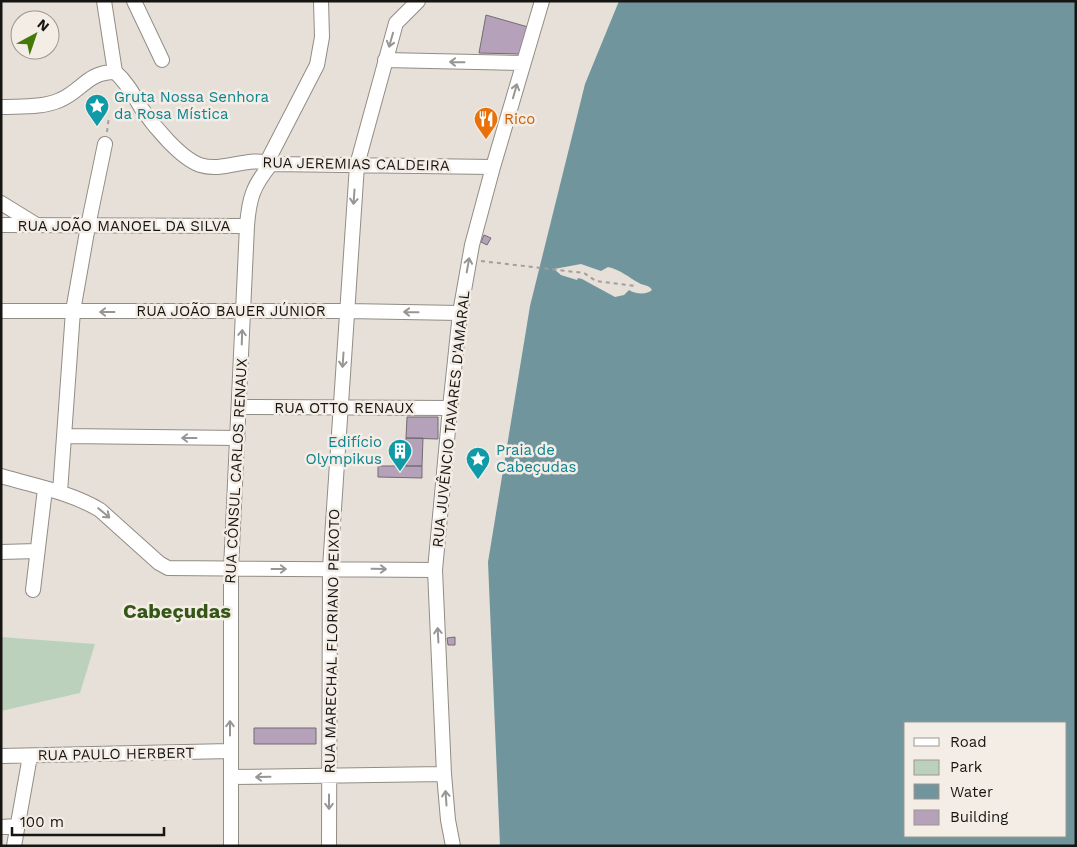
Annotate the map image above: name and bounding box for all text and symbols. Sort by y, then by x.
north arrow [10,10,60,60]
text: N [34,16,52,35]
one-way arrow [385,31,395,47]
one-way arrow [449,57,465,67]
one-way arrow [510,83,520,99]
place label: Gruta Nossa Senhora da Rosa Mística [114,88,269,123]
place icon: Gruta Nossa Senhora da Rosa Mística [84,93,110,127]
restaurant icon: Rico [473,106,499,140]
place label: Rico [504,110,535,128]
street label: RUA JEREMIAS CALDEIRA [262,153,450,175]
one-way arrow [350,189,359,205]
street label: RUA JOÃO MANOEL DA SILVA [18,217,231,235]
one-way arrow [464,257,474,273]
street label: RUA JUVÊNCIO TAVARES D'AMARAL [429,290,473,548]
street label: RUA JOÃO BAUER JÚNIOR [136,302,326,320]
one-way arrow [99,307,116,317]
one-way arrow [403,307,420,317]
one-way arrow [238,329,247,345]
one-way arrow [339,351,348,367]
street label: RUA CÔNSUL CARLOS RENAUX [220,358,251,584]
street label: RUA OTTO RENAUX [274,399,414,417]
one-way arrow [181,433,198,443]
place label: Edifício Olympikus [305,433,382,468]
building icon: Edifício Olympikus [387,438,413,472]
place label: Praia de Cabeçudas [496,441,576,476]
place icon: Praia de Cabeçudas [465,446,491,480]
one-way arrow [97,508,110,519]
street label: RUA MARECHAL FLORIANO PEIXOTO [321,508,343,774]
one-way arrow [271,564,287,574]
one-way arrow [370,564,386,574]
district label: Cabeçudas [123,599,231,623]
one-way arrow [433,628,443,644]
one-way arrow [225,720,235,736]
legend [904,722,1067,837]
text: Road [950,733,987,751]
street label: RUA PAULO HERBERT [37,744,195,764]
text: Park [950,758,983,776]
one-way arrow [255,772,271,781]
text: Water [950,783,993,801]
one-way arrow [441,790,451,806]
one-way arrow [324,793,334,809]
scale bar [12,804,165,836]
text: Building [950,808,1008,826]
text: 100 m [20,813,64,831]

